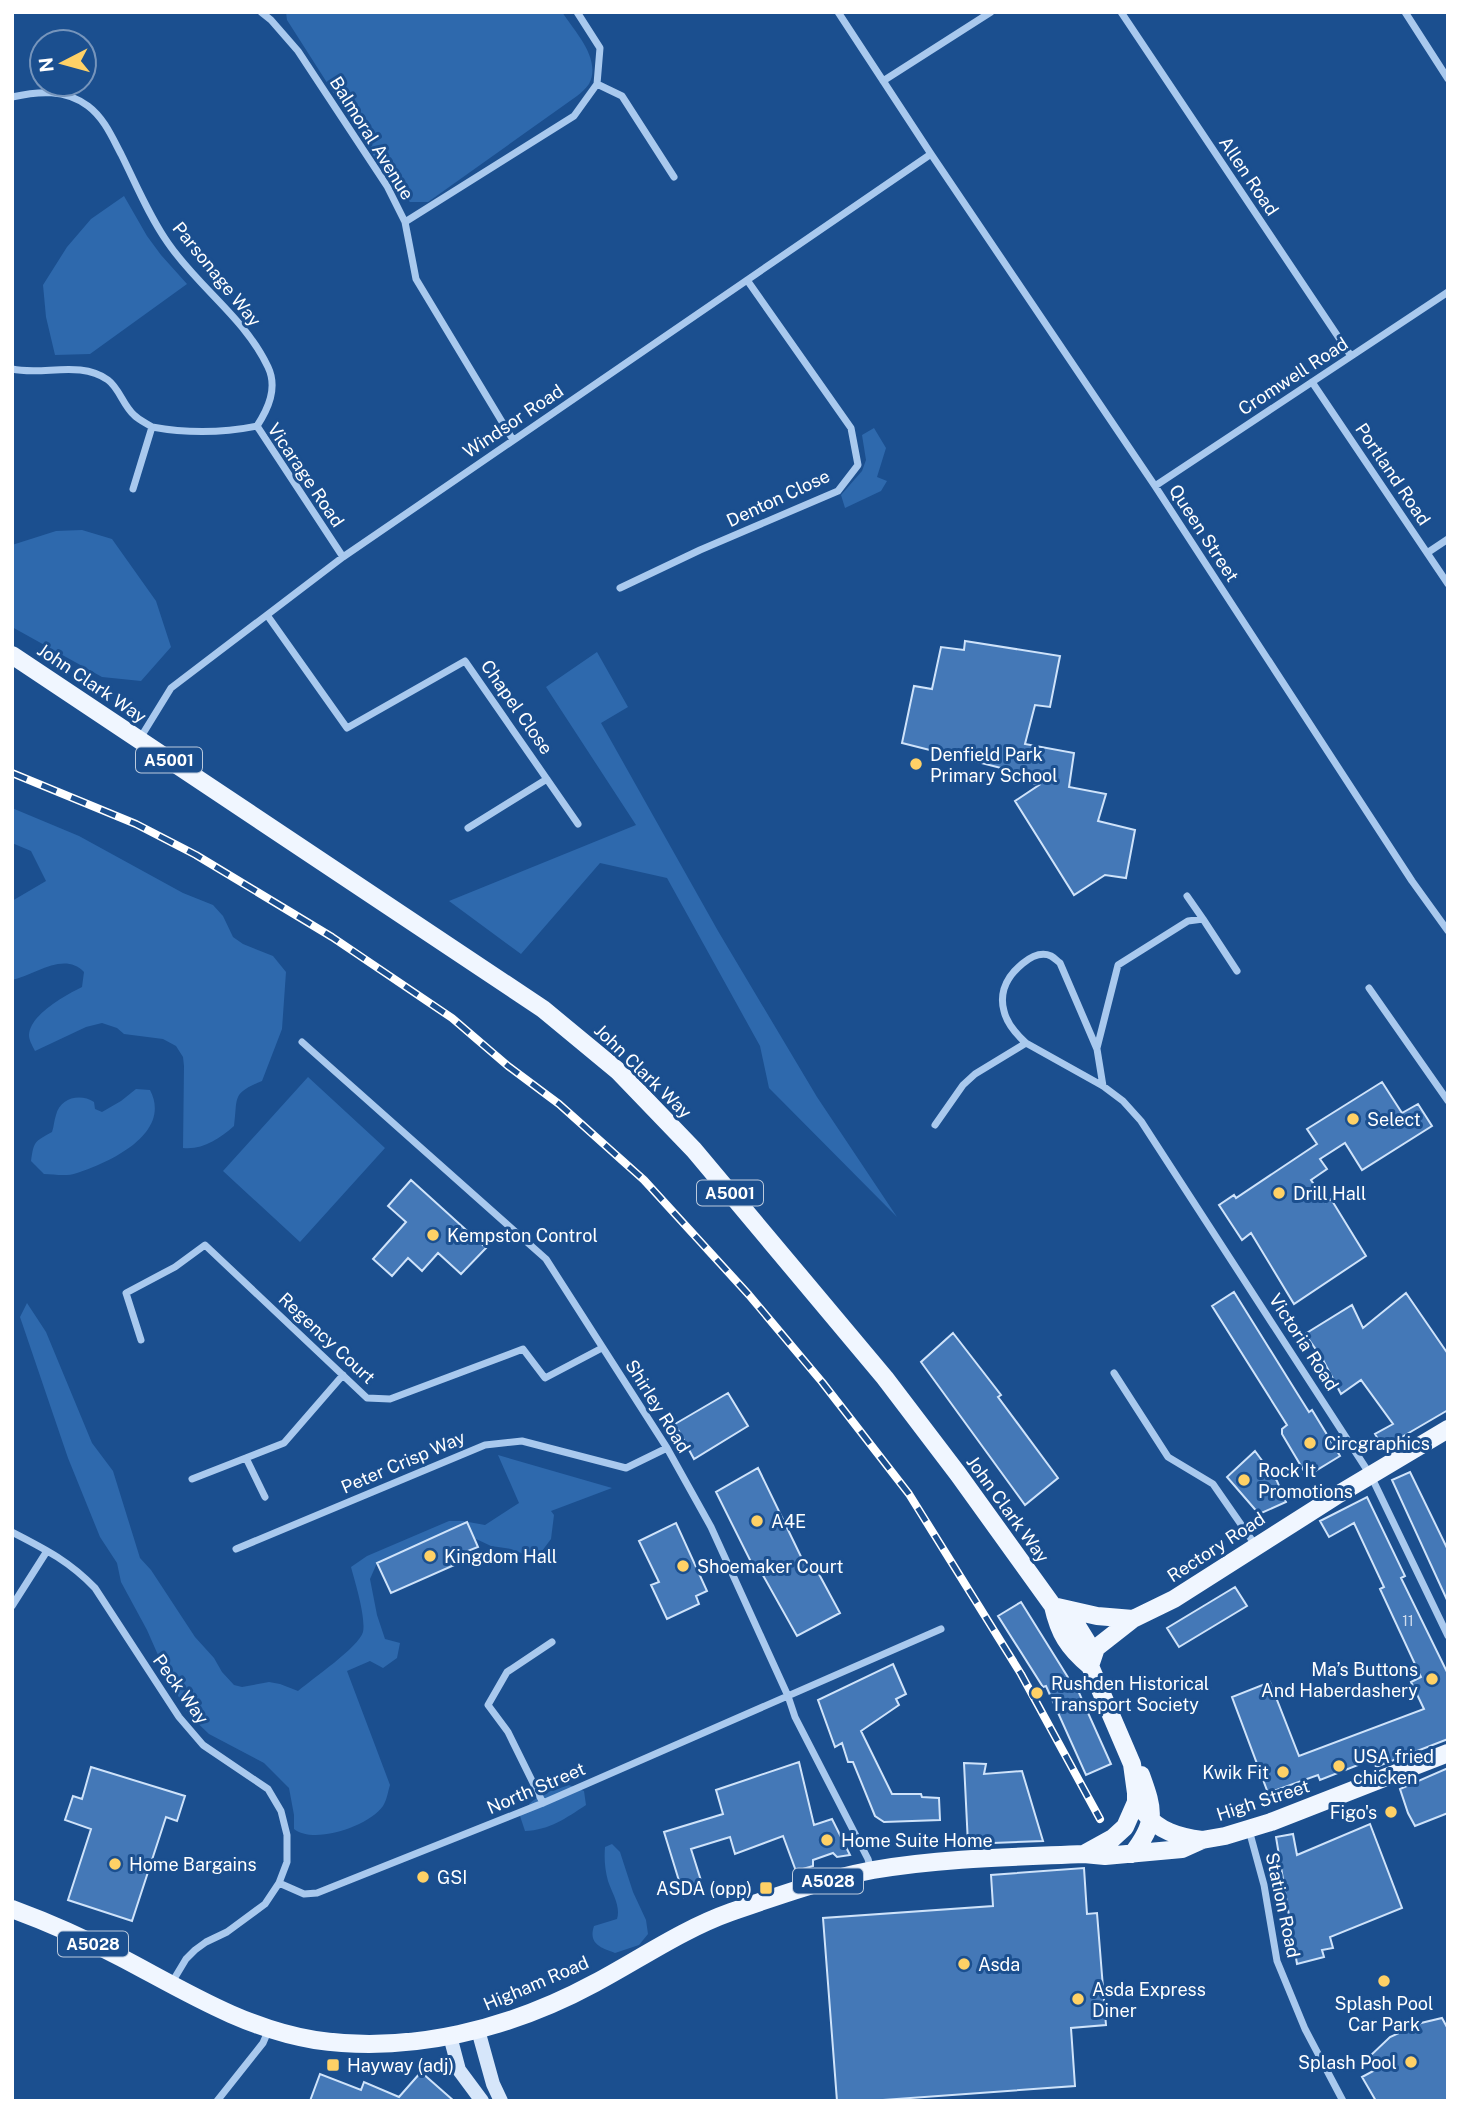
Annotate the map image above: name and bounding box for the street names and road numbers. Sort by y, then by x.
street label: Balmoral Avenue [326,72,418,204]
street label: Allen Road [1215,133,1283,219]
street label: Parsonage Way [168,217,266,331]
street label: Cromwell Road [1234,333,1352,419]
street label: Windsor Road [459,380,567,462]
street label: Vicarage Road [264,419,348,531]
street label: Portland Road [1351,419,1435,529]
street label: Denton Close [723,465,833,531]
street label: Queen Street [1165,480,1243,586]
street label: John Clark Way [34,639,151,727]
street label: Chapel Close [477,656,557,758]
road number: A5001 [136,748,202,772]
street label: John Clark Way [590,1019,696,1123]
road number: A5001 [697,1180,763,1205]
street label: Regency Court [275,1288,379,1388]
street label: Victoria Road [1265,1290,1343,1394]
street label: Shirley Road [621,1356,695,1456]
street label: Peter Crisp Way [338,1426,469,1498]
street label: John Clark Way [962,1452,1054,1567]
street label: Rectory Road [1163,1508,1269,1586]
street label: Peck Way [149,1650,213,1728]
street label: North Street [484,1758,588,1818]
street label: High Street [1214,1775,1312,1825]
street label: Station Road [1262,1850,1304,1960]
road number: A5028 [793,1868,863,1894]
road number: A5028 [58,1932,128,1956]
street label: Higham Road [480,1951,592,2015]

